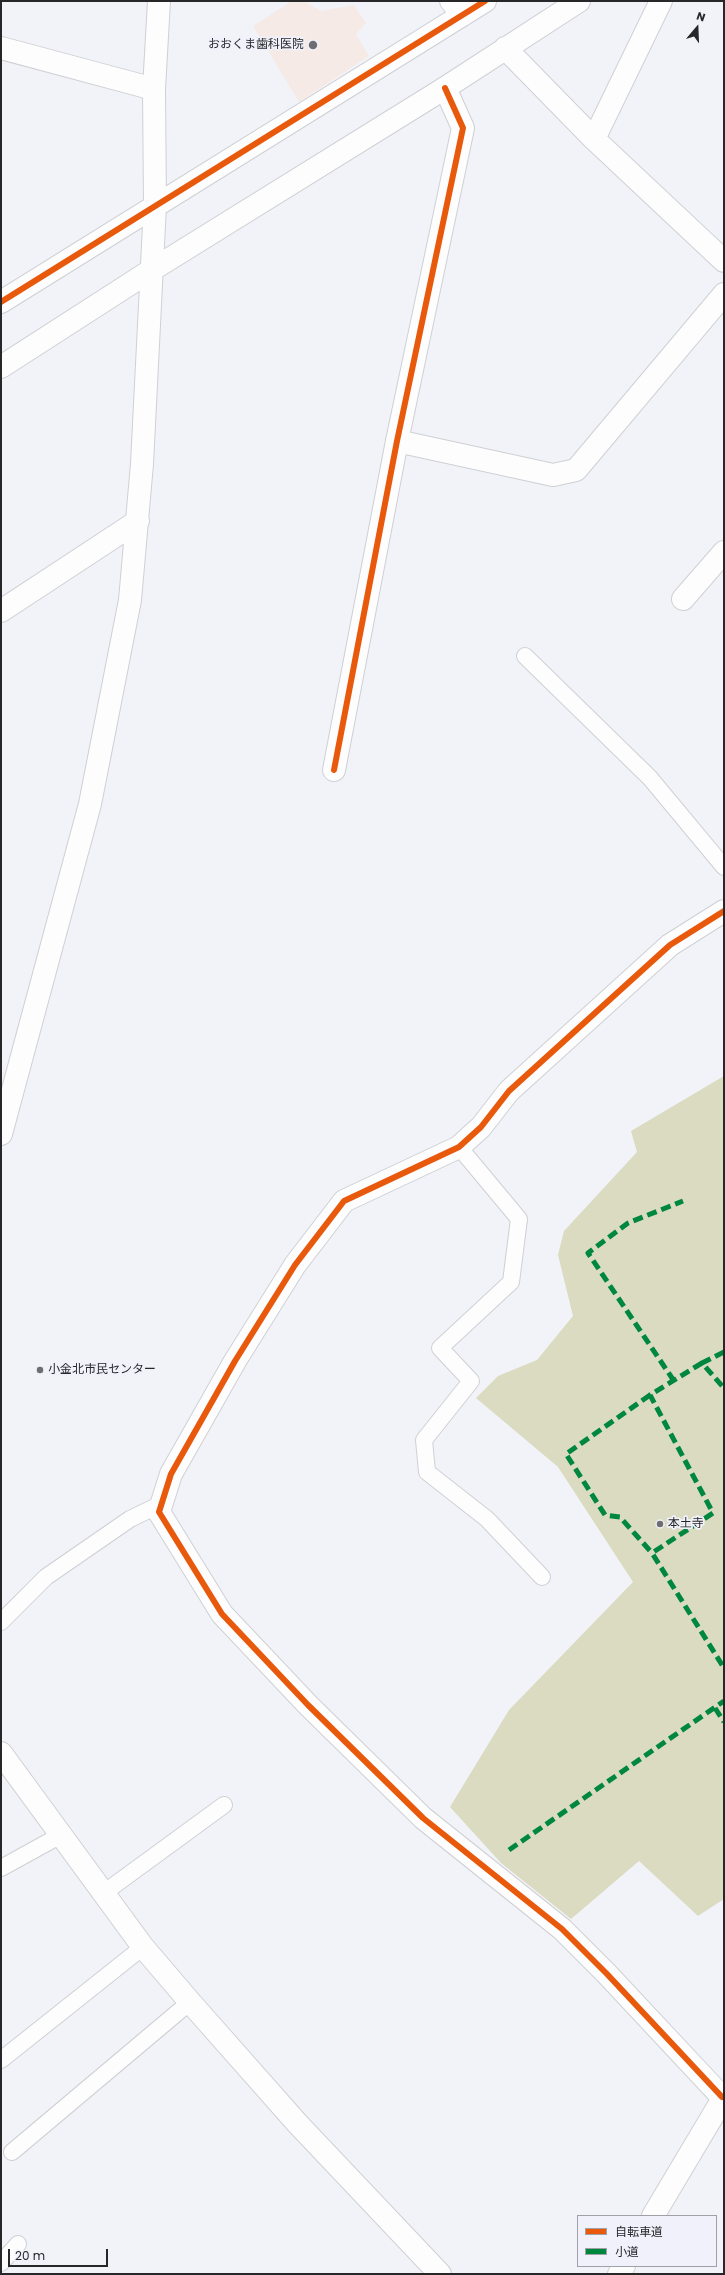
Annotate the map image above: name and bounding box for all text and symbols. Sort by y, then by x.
north arrow [677,8,717,48]
text: N [694,8,707,26]
place label: おおくま歯科医院 [208,38,304,52]
marker: おおくま歯科医院 [307,39,319,51]
place label: 小金北市民センター [48,1363,156,1377]
marker: 小金北市民センター [35,1365,45,1375]
place label: 本土寺 [668,1517,704,1531]
marker: 本土寺 [655,1519,665,1529]
legend [577,2215,717,2267]
text: 自転車道 [615,2223,663,2240]
scale bar [10,2241,110,2267]
text: 小道 [615,2243,639,2260]
text: 20 m [15,2247,45,2264]

